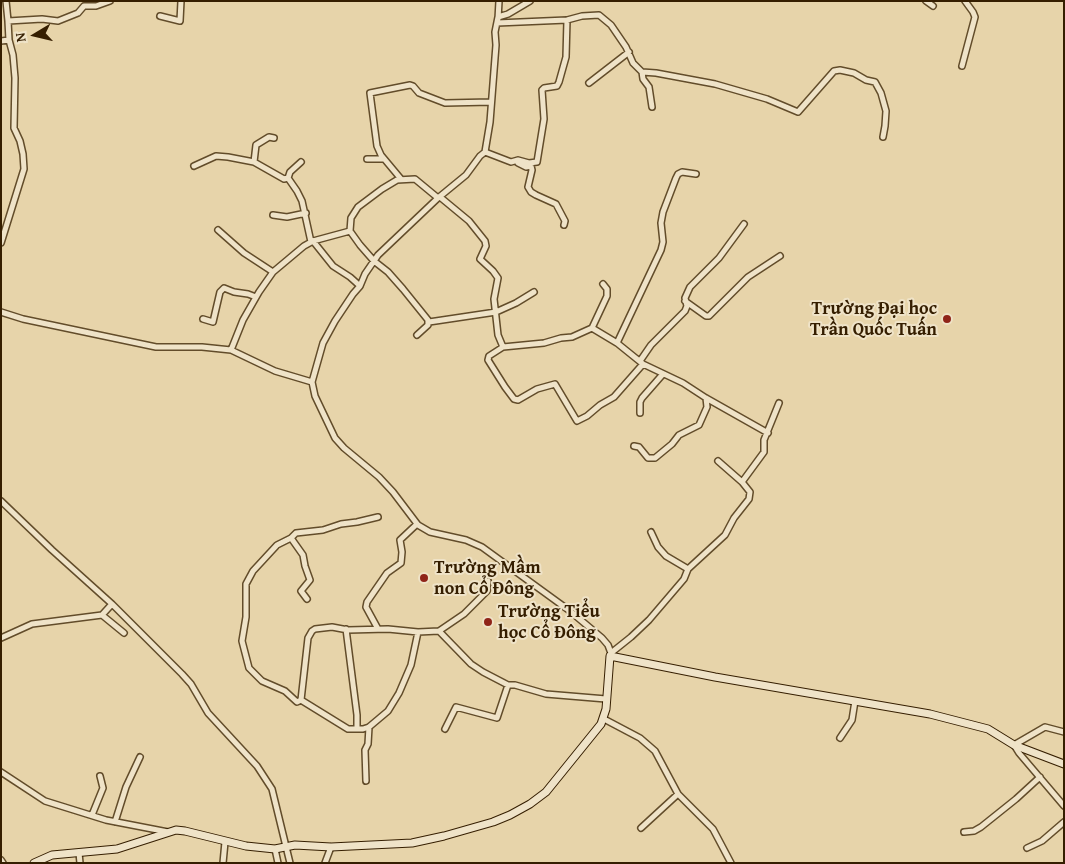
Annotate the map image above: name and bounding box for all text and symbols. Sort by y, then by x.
north arrow [10,10,60,60]
text: N [10,31,31,44]
place label: Trường Đại học Trần Quốc Tuấn [810,298,937,340]
marker: Trường Đại học Trần Quốc Tuấn [941,313,953,325]
place label: Trường Mầm non Cổ Đông [434,557,541,600]
marker: Trường Mầm non Cổ Đông [418,572,430,584]
place label: Trường Tiểu học Cổ Đông [498,601,600,644]
marker: Trường Tiểu học Cổ Đông [482,616,494,628]

